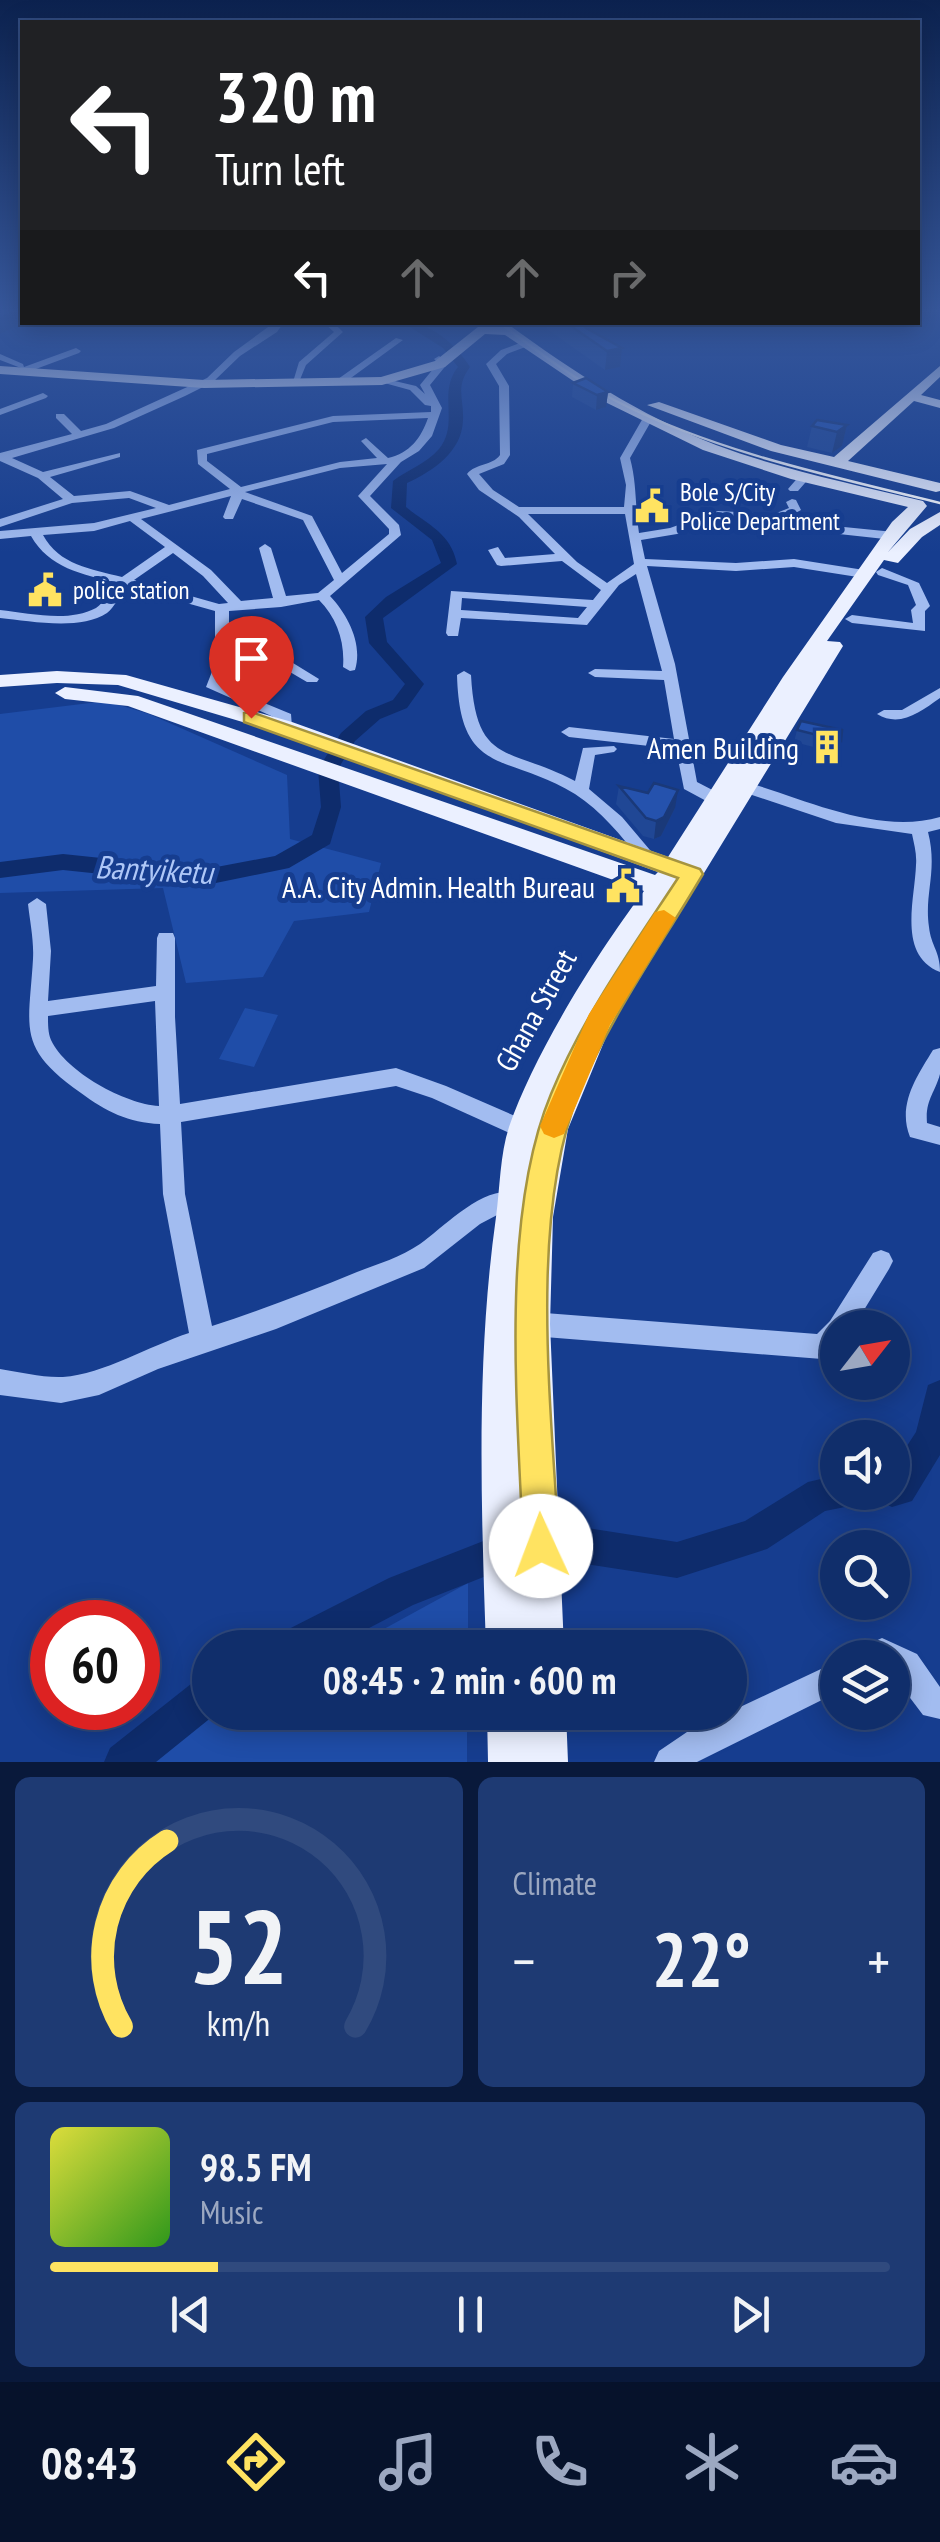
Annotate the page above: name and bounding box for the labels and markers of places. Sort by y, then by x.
place label: Bole S/City Police Department [680,476,840,537]
public building icon: Bole S/City Police Department [633,487,671,525]
public building icon: police station [26,571,64,609]
place label: police station [73,574,189,606]
pin [209,616,294,719]
place label: Amen Building [647,728,799,767]
building icon: Amen Building [808,728,846,766]
place label: A.A. City Admin. Health Bureau [282,867,595,906]
public building icon: A.A. City Admin. Health Bureau [604,867,642,905]

